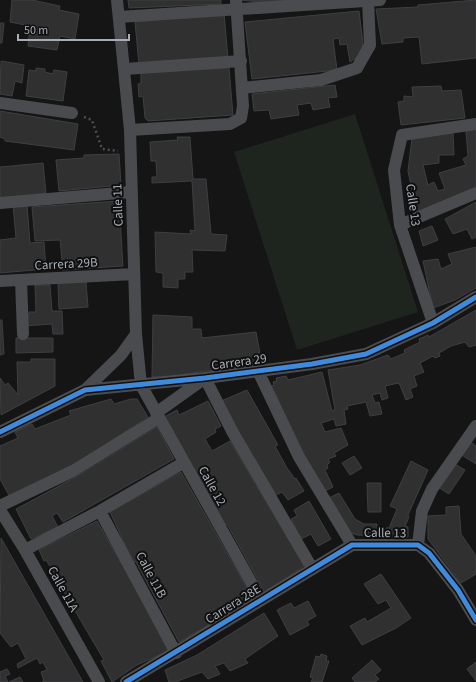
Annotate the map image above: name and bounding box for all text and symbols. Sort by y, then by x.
scale bar [18,16,129,42]
text: 50 m [24,22,48,39]
street label: Calle 11 [108,183,128,227]
street label: Calle 13 [401,183,425,227]
street label: Carrera 29B [34,253,98,275]
street label: Carrera 29 [210,349,268,375]
street label: Calle 12 [194,463,230,509]
street label: Calle 13 [364,524,406,542]
street label: Calle 11B [131,549,171,602]
street label: Calle 11A [43,563,83,616]
street label: Carrera 28E [202,580,264,628]

